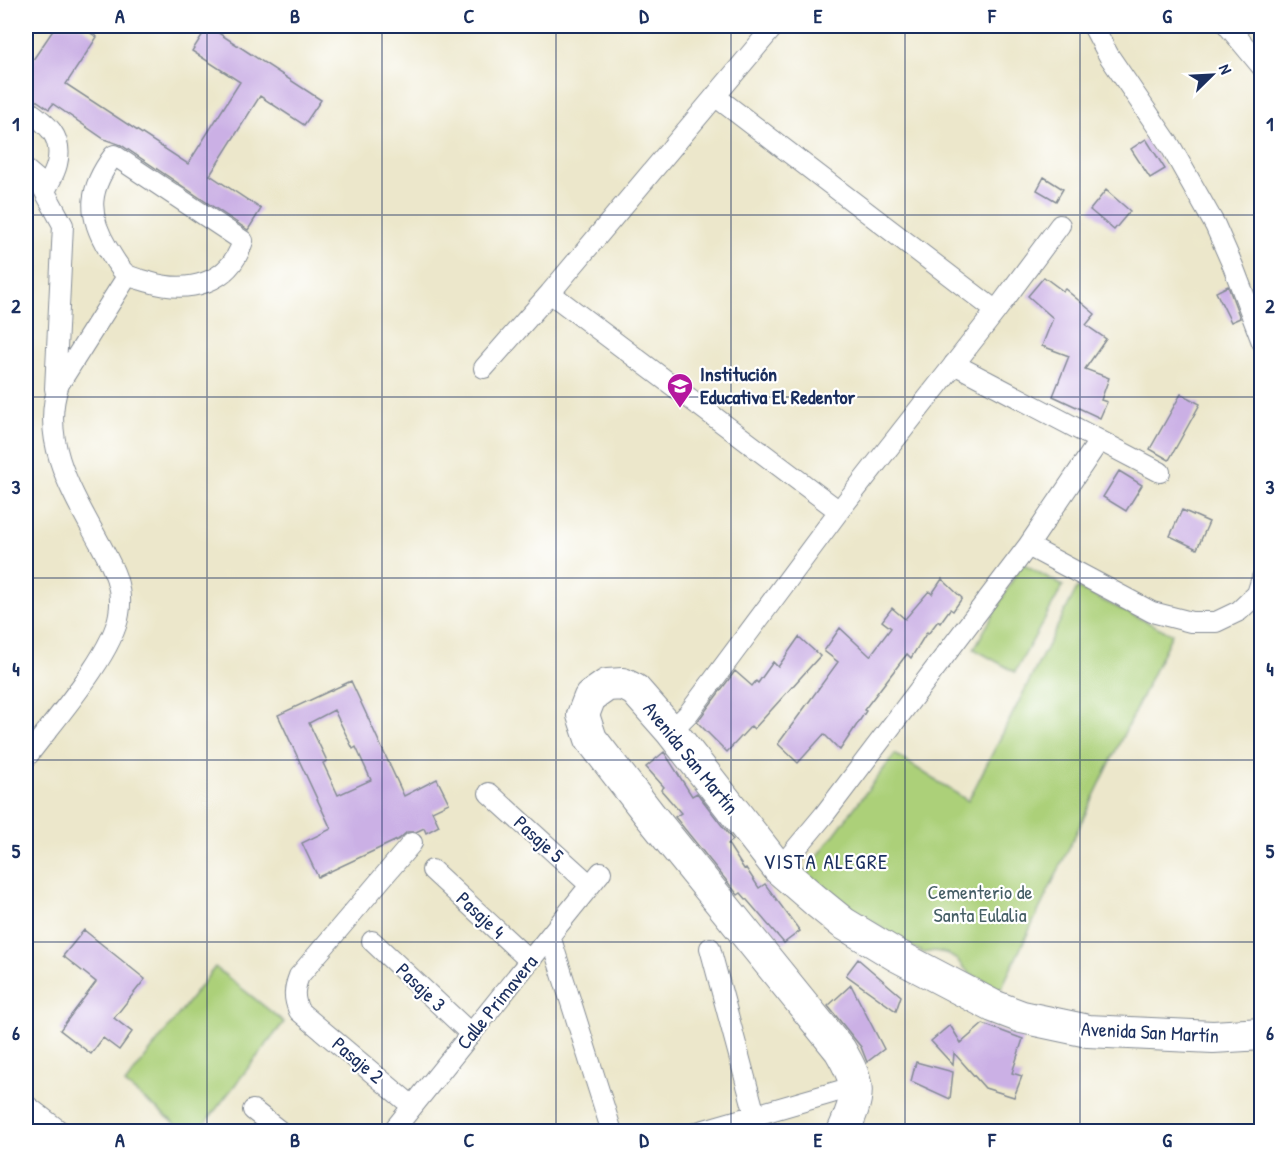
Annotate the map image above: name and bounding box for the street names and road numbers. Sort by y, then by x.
street label: Avenida San Martín [637,696,745,820]
street label: Pasaje 5 [508,809,571,869]
street label: Pasaje 4 [451,885,512,944]
street label: Calle Primavera [450,948,543,1055]
street label: Pasaje 3 [391,956,452,1017]
street label: Avenida San Martín [1080,1014,1220,1049]
street label: Pasaje 2 [327,1030,390,1090]

